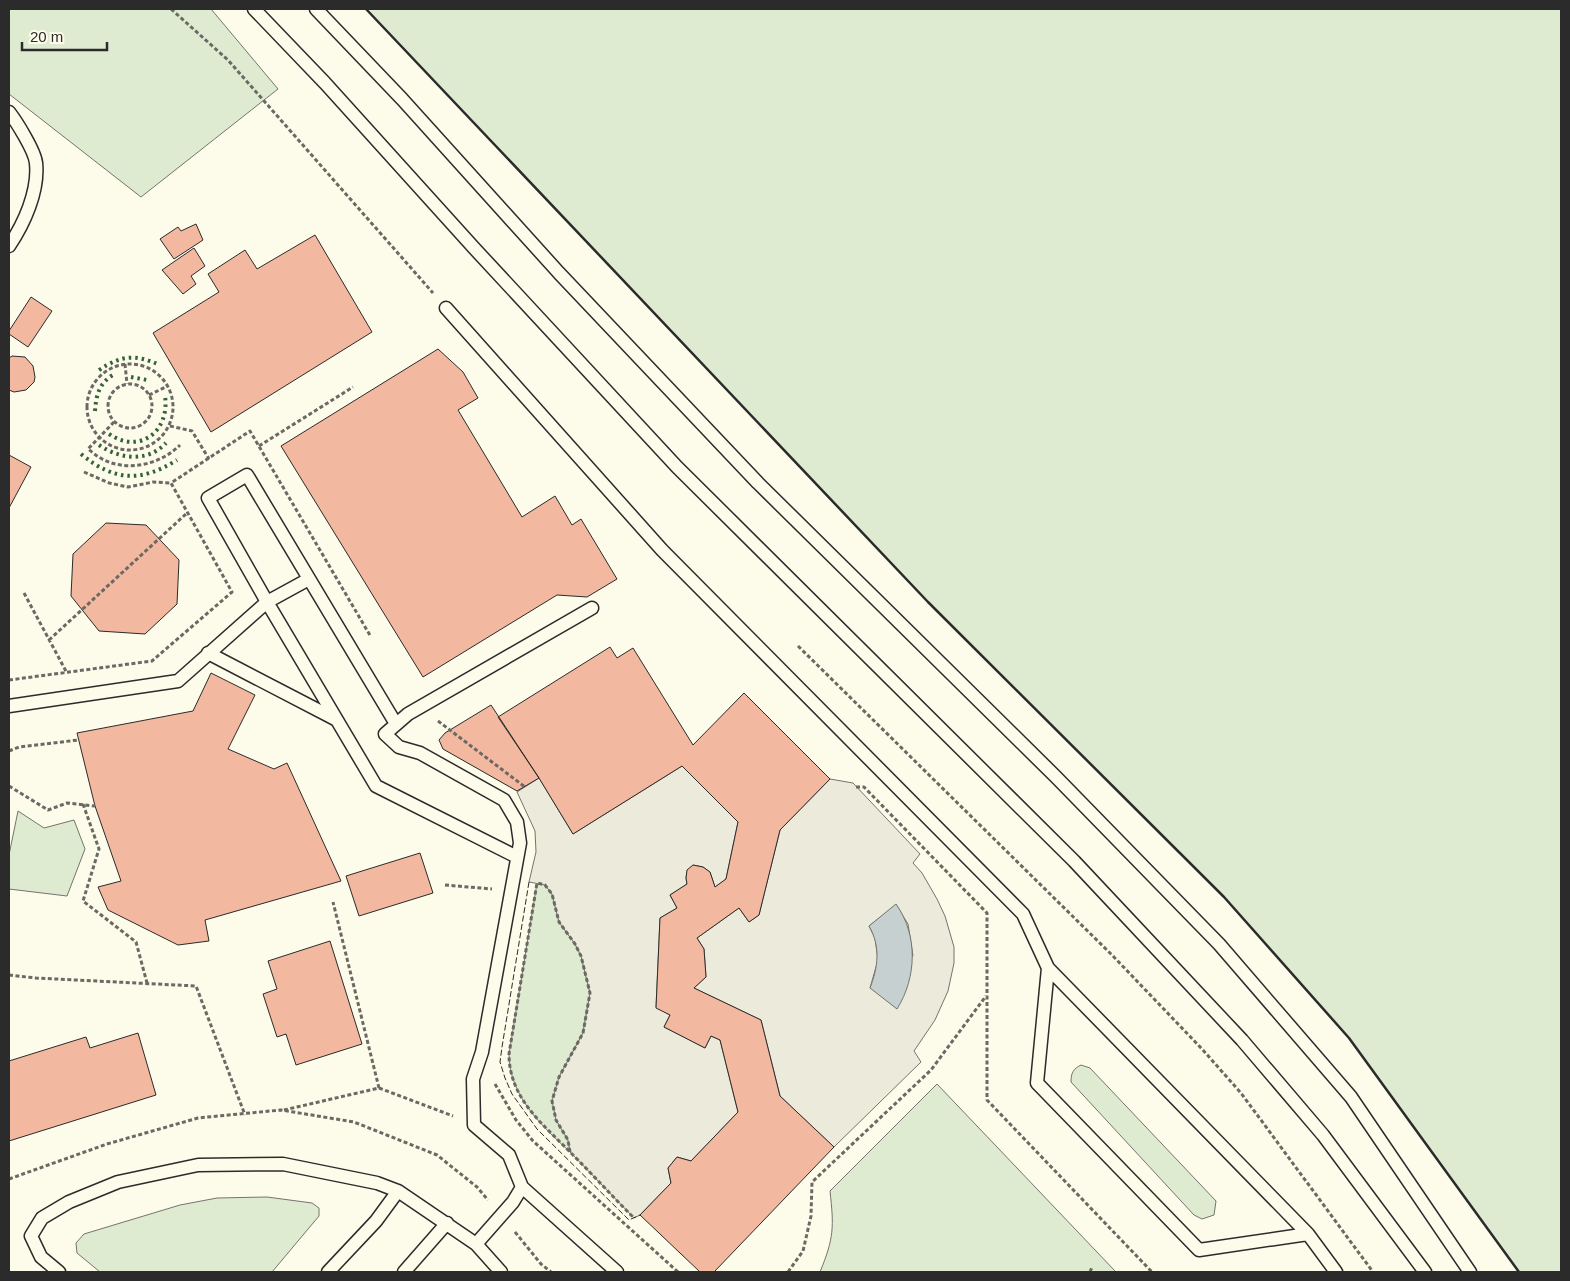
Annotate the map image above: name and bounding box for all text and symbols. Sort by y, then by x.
scale bar [22,20,108,52]
text: 20 m [30,28,63,45]

